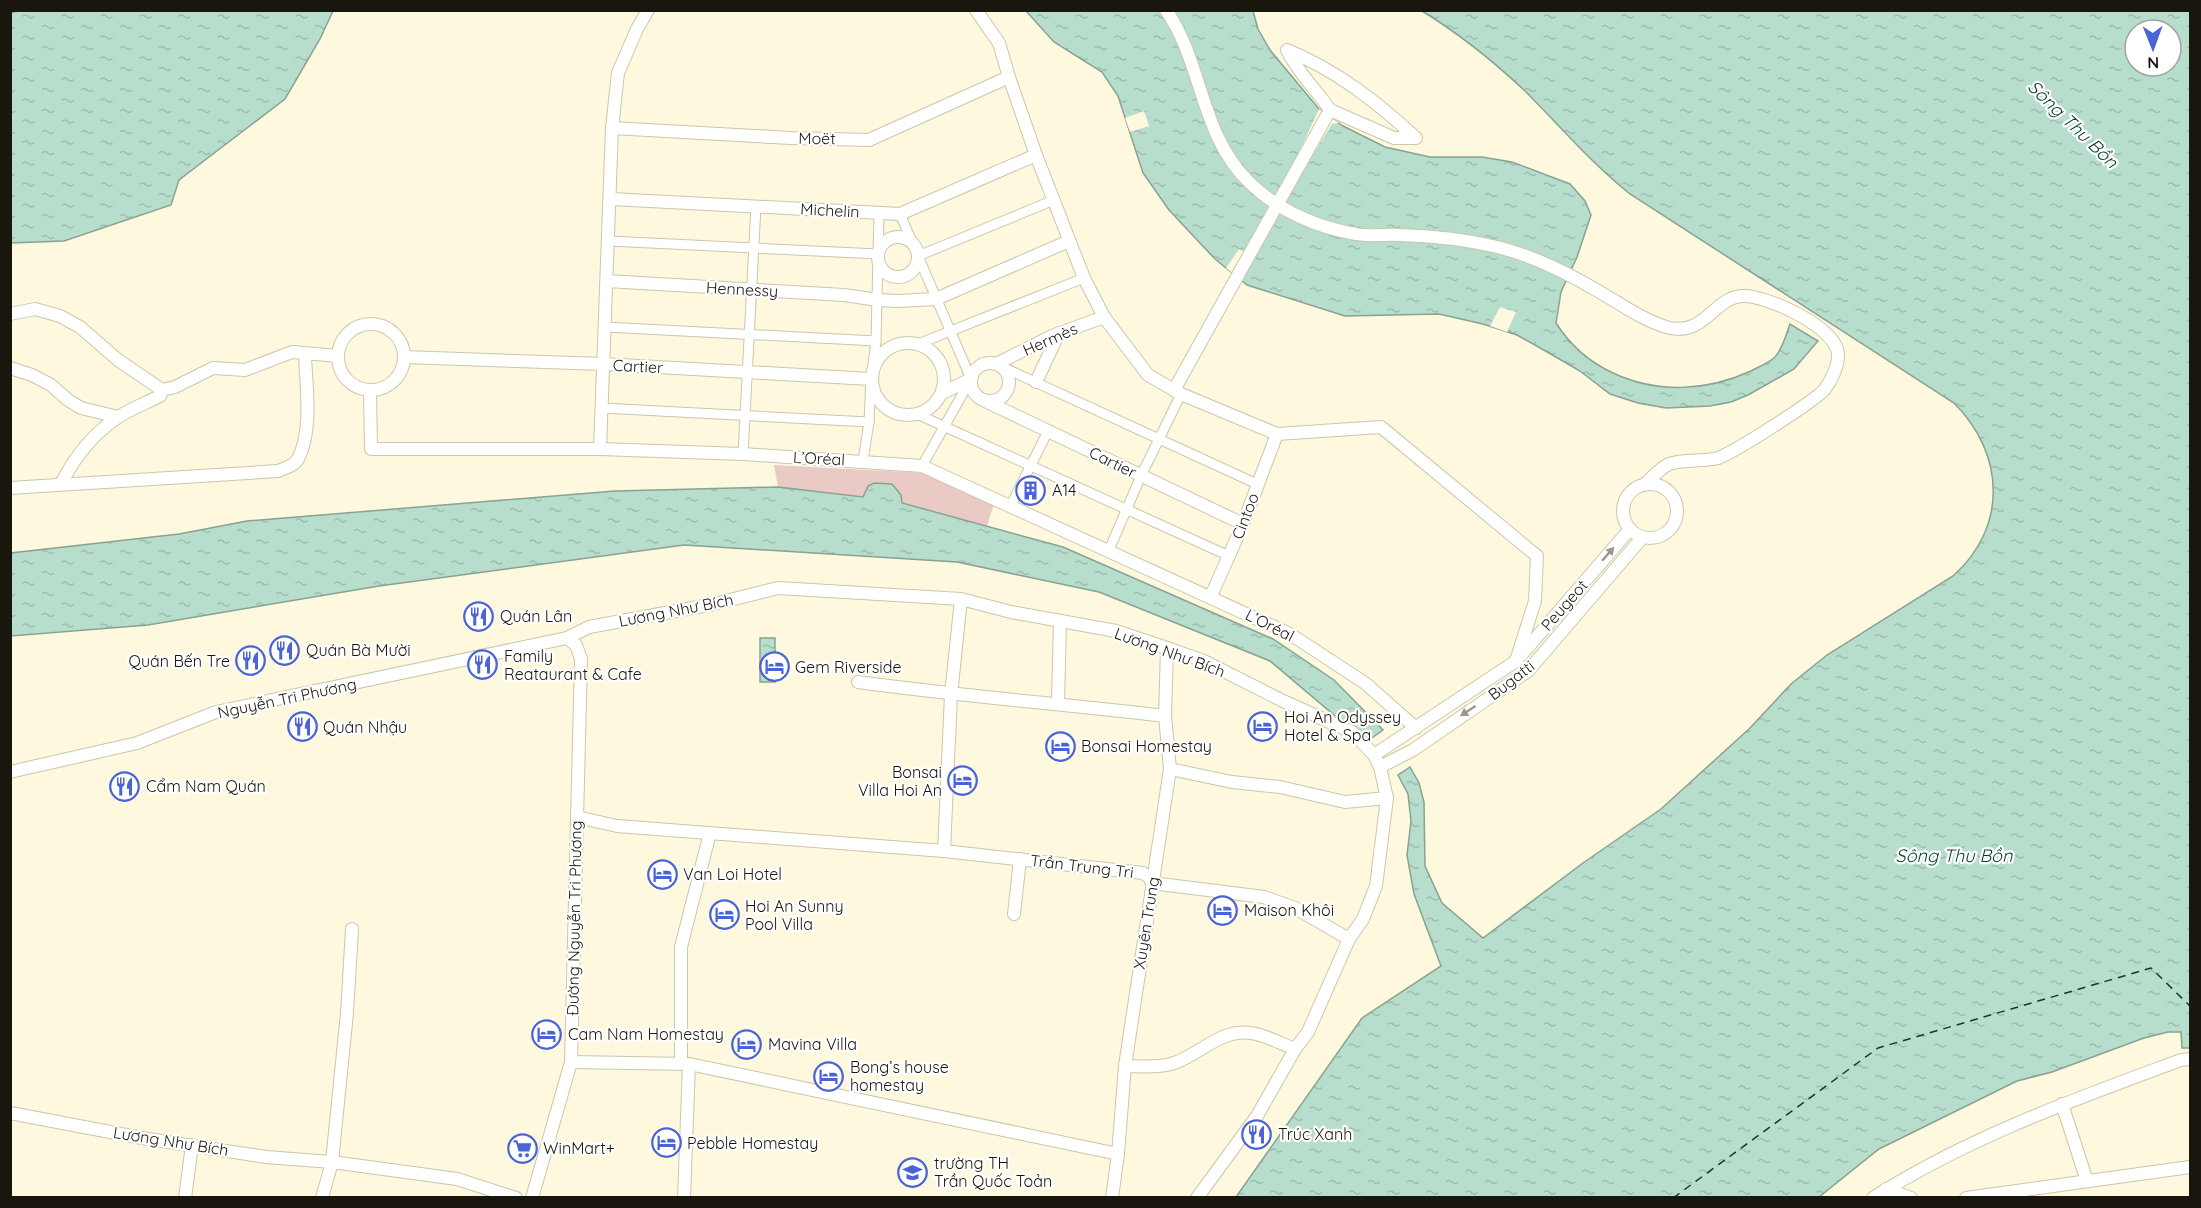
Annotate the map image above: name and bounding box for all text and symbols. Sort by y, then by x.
north arrow [2123,18,2183,78]
text: N [2147,53,2159,73]
water label: Sông Thu Bồn [2023,75,2123,173]
street label: Moët [798,128,836,148]
street label: Michelin [800,198,860,222]
street label: Hennessy [705,277,779,301]
street label: Hermès [1020,318,1080,360]
street label: Cartier [612,355,664,377]
street label: Cartier [1086,442,1140,482]
street label: L’Oréal [792,447,846,469]
building icon: A14 [1015,474,1047,506]
place label: A14 [1052,480,1076,500]
street label: Cintoo [1227,490,1263,542]
one-way arrow [1602,546,1615,562]
street label: Peugeot [1536,575,1592,635]
street label: Lương Như Bích [617,589,735,631]
restaurant icon: Quán Lân [463,600,495,632]
street label: L’Oréal [1242,604,1298,646]
place label: Quán Lân [500,606,572,626]
street label: Lương Như Bích [1112,623,1228,681]
restaurant icon: Quán Bà Mười [269,634,301,666]
place label: Quán Bà Mười [306,640,411,660]
restaurant icon: Quán Bến Tre [235,645,267,677]
place label: Family Reataurant & Cafe [504,646,642,684]
restaurant icon: Family Reataurant & Cafe [467,649,499,681]
place label: Quán Bến Tre [129,651,230,671]
hotel icon: Gem Riverside [758,651,790,683]
street label: Bugatti [1484,656,1538,704]
place label: Gem Riverside [795,657,902,677]
street label: Nguyễn Tri Phương [216,674,358,722]
one-way arrow [1460,706,1476,717]
place label: Hoi An Odyssey Hotel & Spa [1284,707,1401,745]
hotel icon: Hoi An Odyssey Hotel & Spa [1247,710,1279,742]
restaurant icon: Quán Nhậu [286,711,318,743]
place label: Quán Nhậu [323,717,407,737]
hotel icon: Bonsai Homestay [1044,730,1076,762]
place label: Bonsai Homestay [1081,736,1212,756]
place label: Bonsai Villa Hoi An [858,762,942,800]
hotel icon: Bonsai Villa Hoi An [947,765,979,797]
restaurant icon: Cẩm Nam Quán [109,770,141,802]
place label: Cẩm Nam Quán [146,776,266,796]
street label: Đường Nguyễn Tri Phương [562,820,586,1016]
water label: Sông Thu Bồn [1896,844,2013,867]
street label: Trần Trung Tri [1029,850,1135,882]
hotel icon: Van Loi Hotel [646,858,678,890]
place label: Van Loi Hotel [683,864,782,884]
street label: Xuyên Trung [1129,875,1163,971]
hotel icon: Maison Khôi [1207,894,1239,926]
place label: Hoi An Sunny Pool Villa [745,896,844,934]
hotel icon: Hoi An Sunny Pool Villa [708,899,740,931]
place label: Maison Khôi [1244,900,1334,920]
hotel icon: Cam Nam Homestay [531,1018,563,1050]
place label: Cam Nam Homestay [568,1024,724,1044]
hotel icon: Mavina Villa [731,1028,763,1060]
place label: Mavina Villa [768,1034,857,1054]
place label: Bong’s house homestay [850,1057,949,1095]
hotel icon: Bong’s house homestay [813,1060,845,1092]
restaurant icon: Trúc Xanh [1241,1118,1273,1150]
street label: Lương Như Bích [112,1122,230,1160]
place label: Trúc Xanh [1278,1124,1352,1144]
hotel icon: Pebble Homestay [650,1127,682,1159]
supermarket icon: WinMart+ [506,1132,538,1164]
place label: Pebble Homestay [687,1133,818,1153]
place label: WinMart+ [543,1138,615,1158]
place label: trường TH Trần Quốc Toản [934,1153,1052,1191]
school or university icon: trường TH Trần Quốc Toản [897,1156,929,1188]

